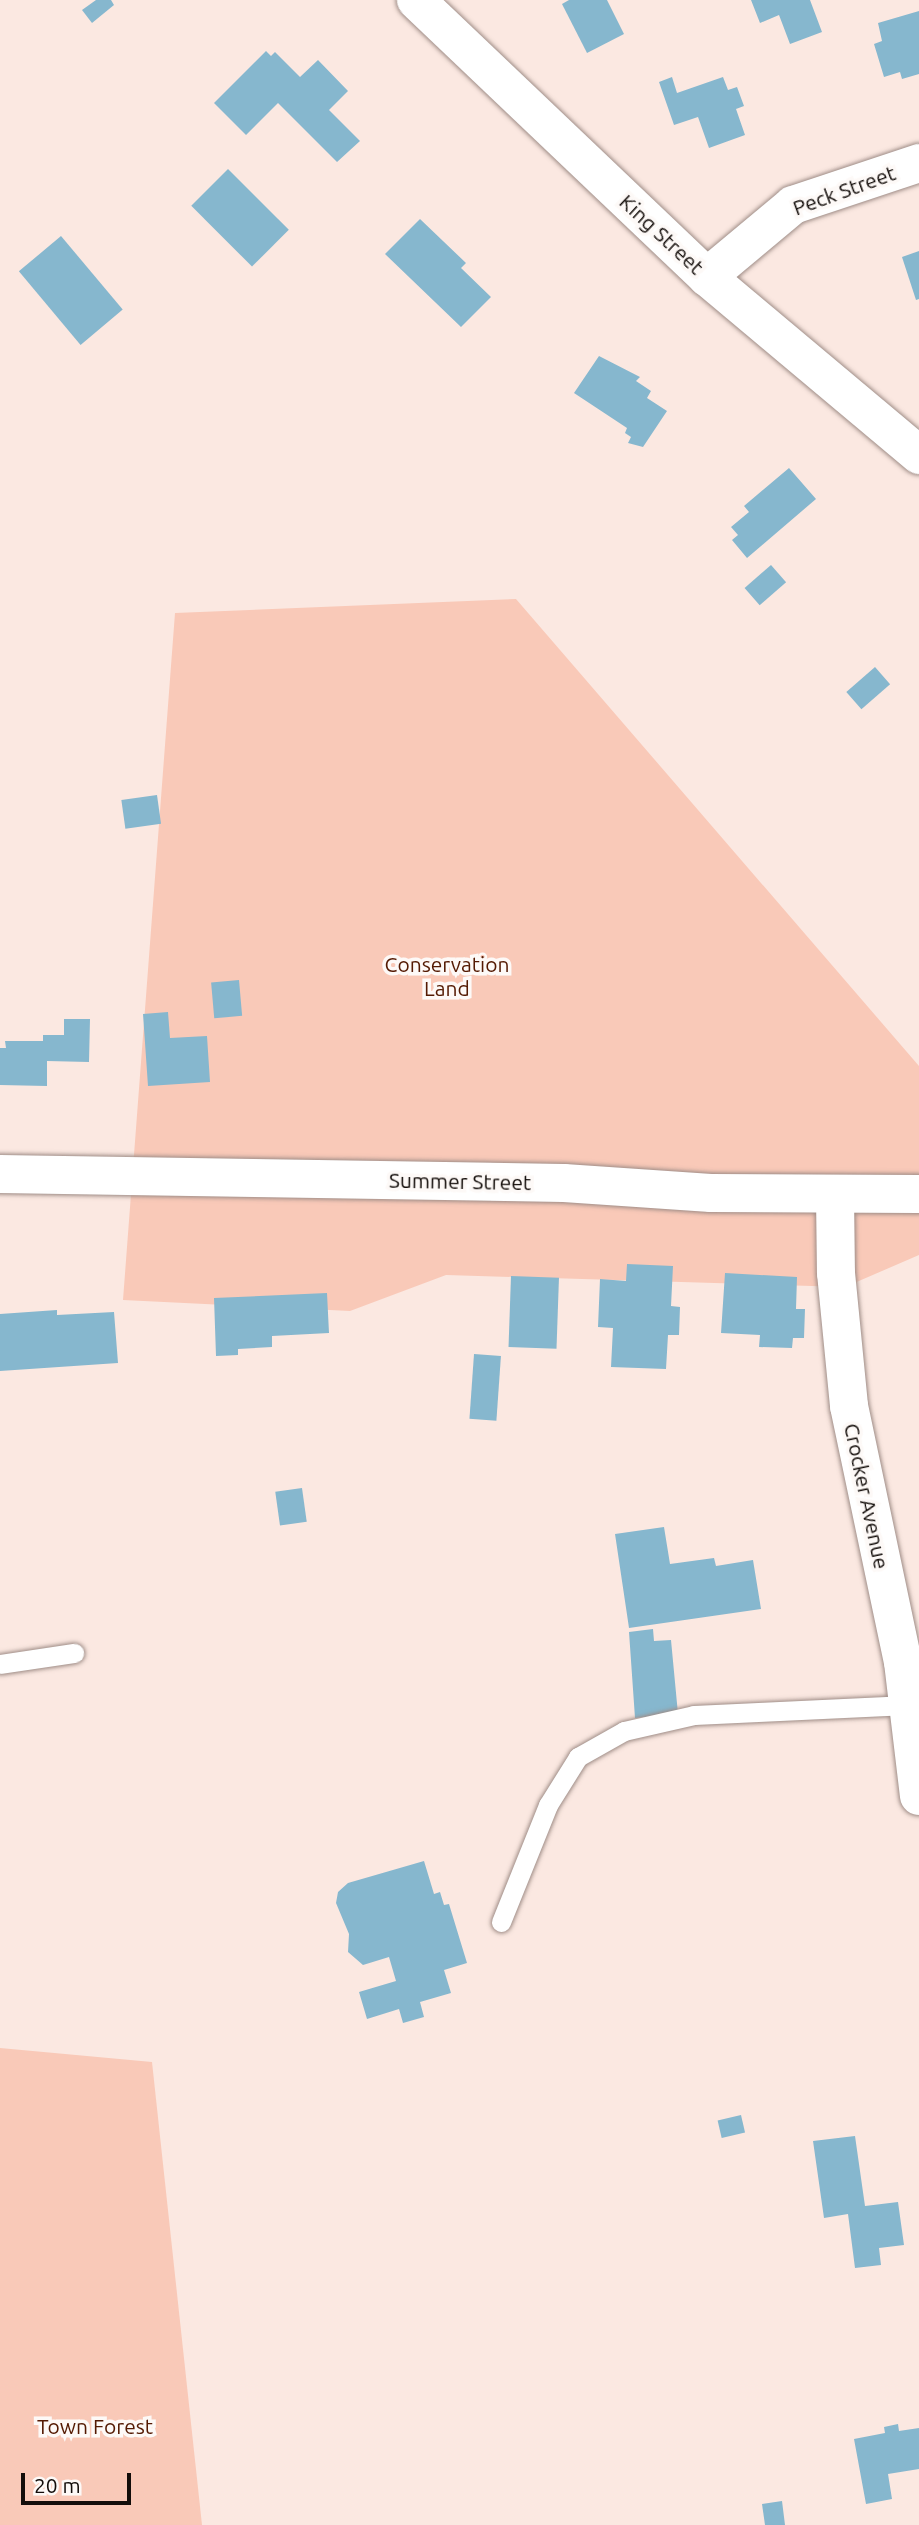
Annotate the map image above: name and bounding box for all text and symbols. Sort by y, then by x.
street label: Peck Street [789,160,899,220]
street label: King Street [615,189,709,279]
park label: Conservation Land [385,951,509,1001]
street label: Summer Street [389,1167,531,1195]
street label: Crocker Avenue [839,1421,895,1571]
park label: Town Forest [37,2413,153,2439]
scale bar [24,2458,135,2502]
text: 20 m [34,2473,81,2497]

